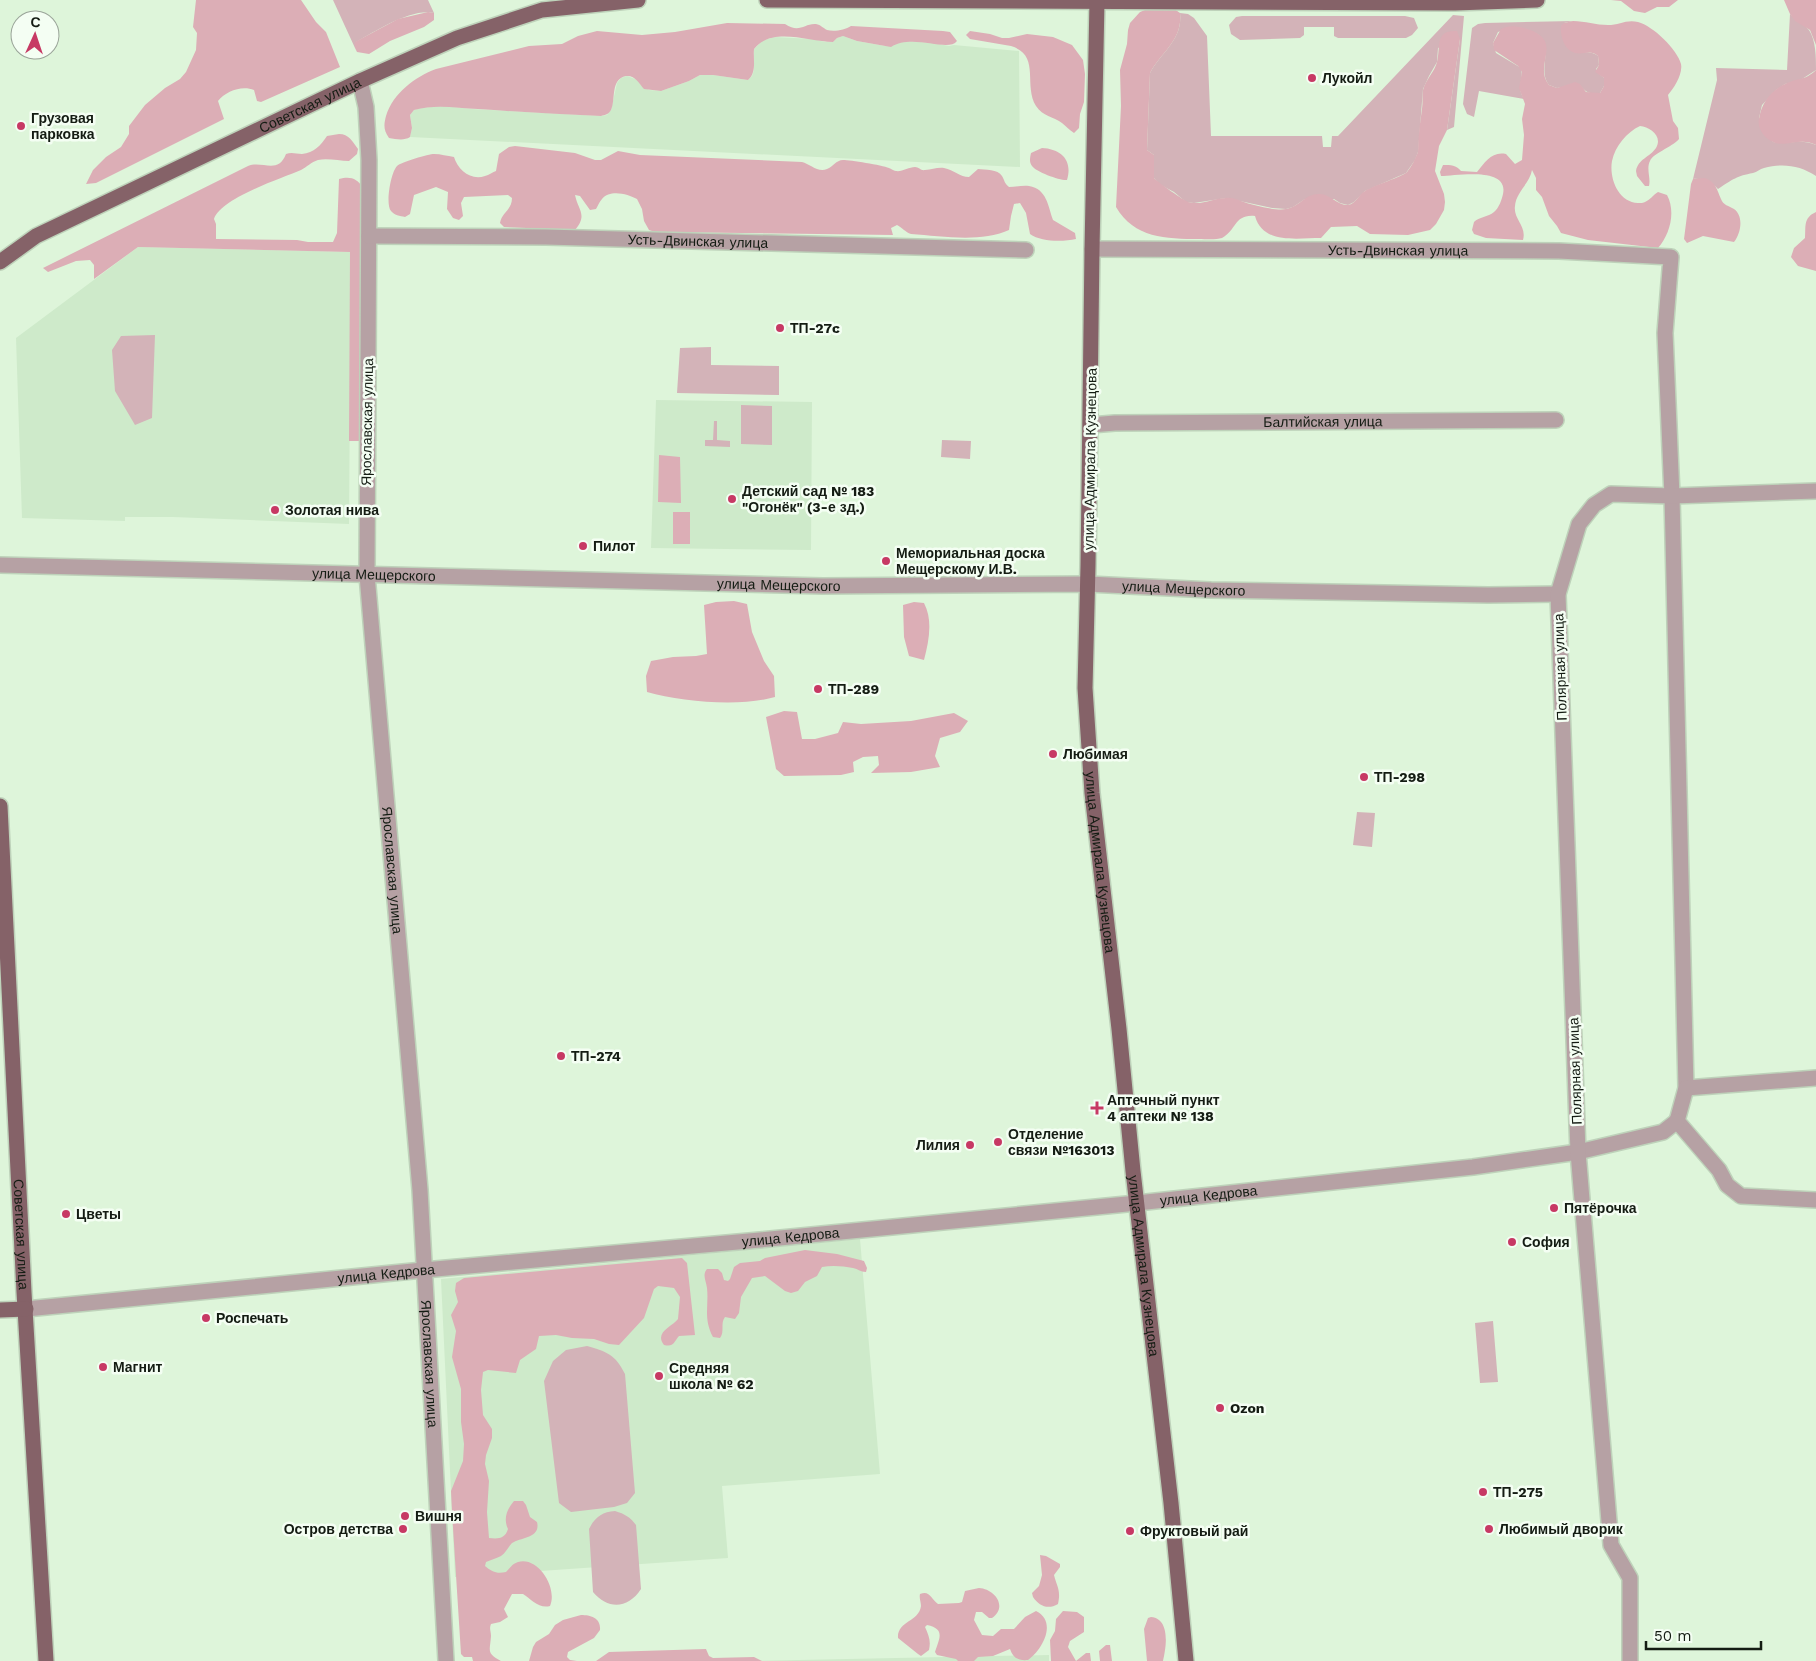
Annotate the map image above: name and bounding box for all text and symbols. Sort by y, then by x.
north arrow [10,10,60,60]
text: С [30,14,41,30]
place label: Лукойл [1322,70,1372,86]
marker: Лукойл [1306,72,1318,84]
street label: Советская улица [256,74,364,136]
place label: Грузовая парковка [31,110,95,142]
marker: Грузовая парковка [15,120,27,132]
street label: Усть-Двинская улица [628,231,769,251]
street label: Усть-Двинская улица [1328,242,1468,259]
place label: ТП-27c [790,320,840,336]
marker: ТП-27c [774,322,786,334]
street label: Ярославская улица [358,358,376,486]
street label: улица Адмирала Кузнецова [1080,368,1100,550]
street label: Балтийская улица [1263,413,1383,430]
place label: Детский сад № 183 "Огонёк" (3-е зд.) [742,483,874,515]
marker: Детский сад № 183 "Огонёк" (3-е зд.) [726,493,738,505]
place label: Золотая нива [285,502,379,518]
marker: Золотая нива [269,504,281,516]
place label: Пилот [593,538,636,554]
marker: Пилот [577,540,589,552]
place label: Мемориальная доска Мещерскому И.В. [896,545,1045,577]
marker: Мемориальная доска Мещерскому И.В. [880,555,892,567]
street label: улица Мещерского [312,565,436,584]
street label: улица Мещерского [717,575,841,594]
street label: улица Мещерского [1121,578,1246,599]
street label: Полярная улица [1550,613,1570,721]
place label: ТП-289 [828,681,879,697]
marker: ТП-289 [812,683,824,695]
place label: Любимая [1063,746,1128,762]
marker: Любимая [1047,748,1059,760]
place label: ТП-298 [1374,769,1425,785]
street label: улица Адмирала Кузнецова [1083,771,1118,954]
marker: ТП-298 [1358,771,1370,783]
street label: Ярославская улица [379,806,406,935]
street label: Полярная улица [1565,1017,1585,1125]
place label: ТП-274 [571,1048,621,1064]
marker: ТП-274 [555,1050,567,1062]
place label: Аптечный пункт 4 аптеки № 138 [1107,1092,1220,1124]
marker: Аптечный пункт 4 аптеки № 138 [1091,1102,1103,1114]
place label: Отделение связи №163013 [1008,1126,1115,1158]
marker: Отделение связи №163013 [992,1136,1004,1148]
place label: Лилия [916,1137,960,1153]
marker: Лилия [964,1139,976,1151]
street label: улица Адмирала Кузнецова [1126,1174,1162,1358]
street label: Советская улица [10,1179,32,1290]
street label: улица Кедрова [1159,1182,1258,1208]
place label: Пятёрочка [1564,1200,1637,1216]
marker: Пятёрочка [1548,1202,1560,1214]
place label: Цветы [76,1206,121,1222]
marker: Цветы [60,1208,72,1220]
street label: улица Кедрова [741,1224,840,1250]
place label: София [1522,1234,1570,1250]
marker: София [1506,1236,1518,1248]
street label: улица Кедрова [337,1261,436,1286]
street label: Ярославская улица [418,1299,441,1428]
place label: Роспечать [216,1310,289,1326]
marker: Роспечать [200,1312,212,1324]
place label: Магнит [113,1359,163,1375]
place label: Средняя школа № 62 [669,1360,754,1392]
marker: Магнит [97,1361,109,1373]
marker: Средняя школа № 62 [653,1370,665,1382]
place label: Ozon [1230,1400,1265,1416]
marker: Ozon [1214,1402,1226,1414]
place label: ТП-275 [1493,1484,1543,1500]
marker: ТП-275 [1477,1486,1489,1498]
place label: Вишня [415,1508,462,1524]
marker: Вишня [399,1510,411,1522]
place label: Остров детства [284,1521,393,1537]
place label: Любимый дворик [1499,1521,1624,1537]
marker: Остров детства [397,1523,409,1535]
place label: Фруктовый рай [1140,1523,1248,1539]
marker: Любимый дворик [1483,1523,1495,1535]
marker: Фруктовый рай [1124,1525,1136,1537]
scale bar [1646,1618,1761,1650]
text: 50 m [1654,1627,1691,1645]

